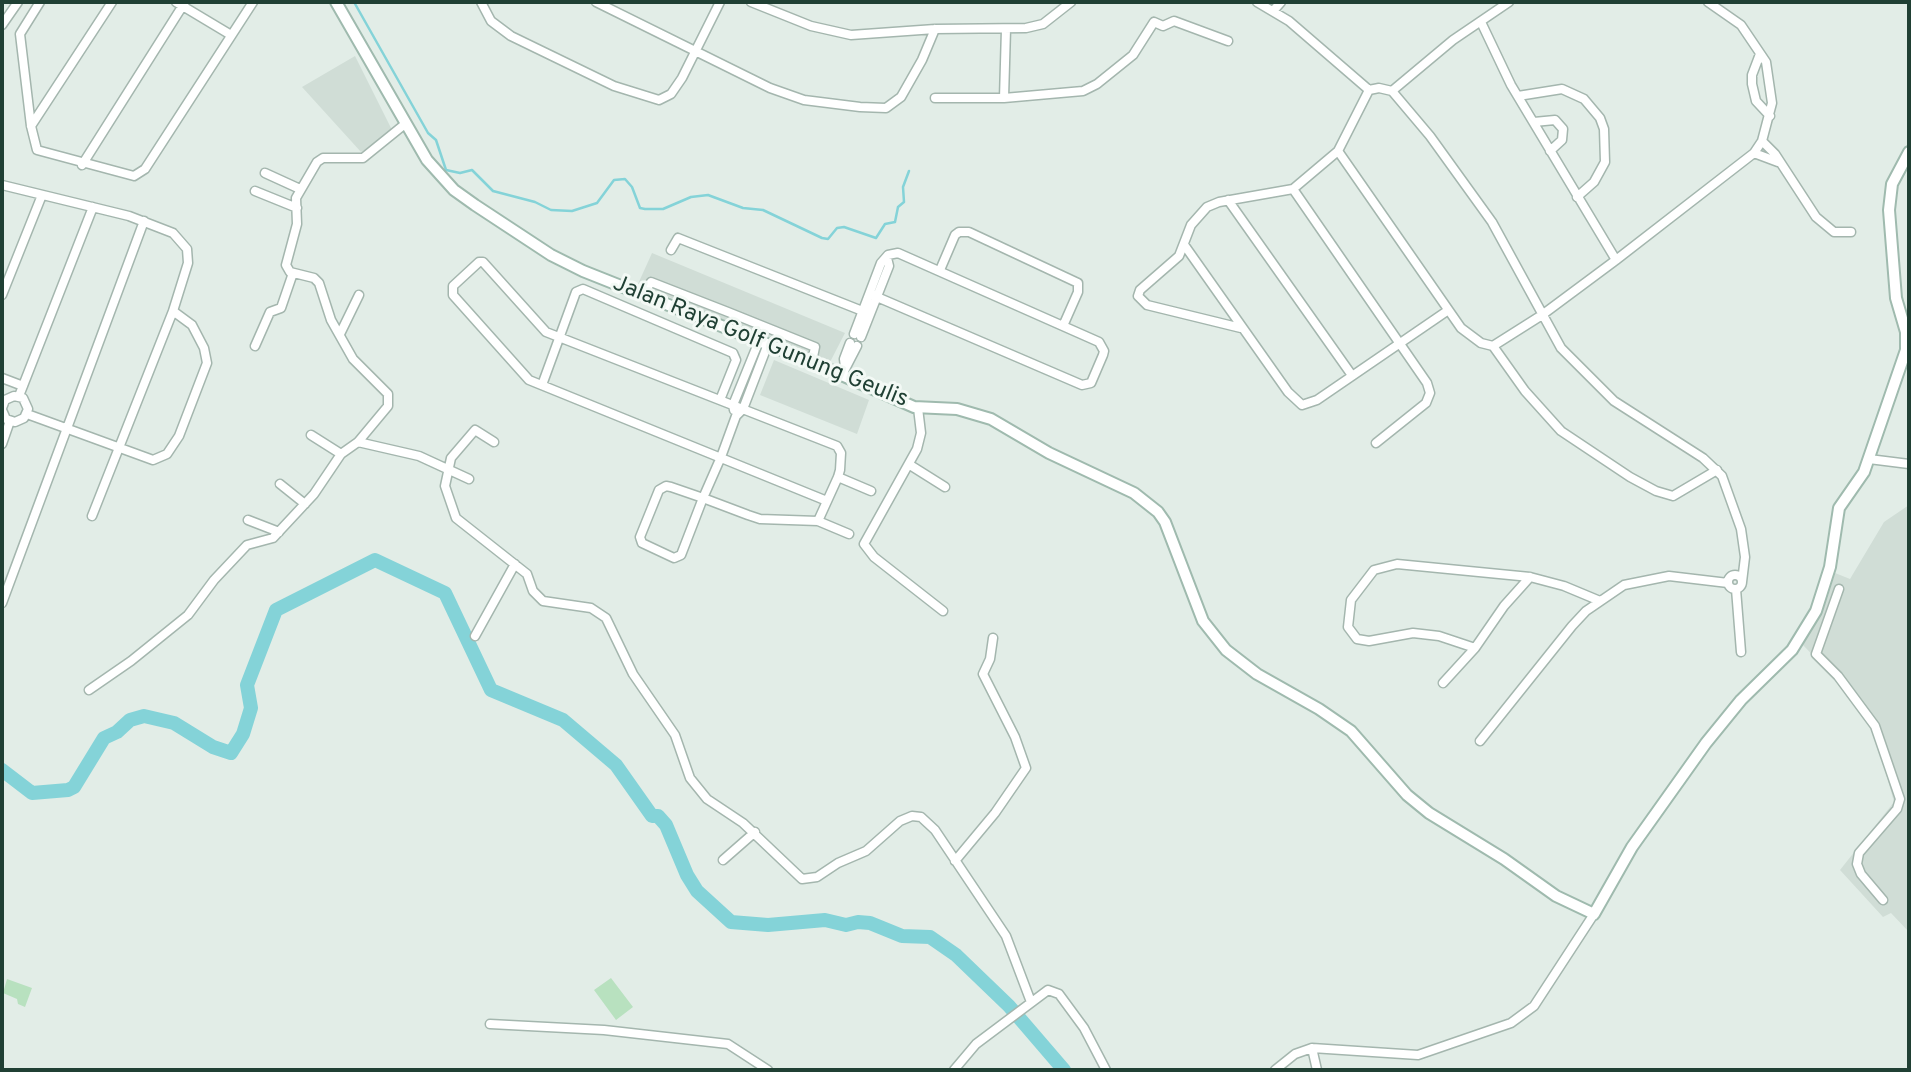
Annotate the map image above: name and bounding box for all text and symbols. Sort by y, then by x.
street label: Jalan Raya Golf Gunung Geulis [608,271,912,415]

